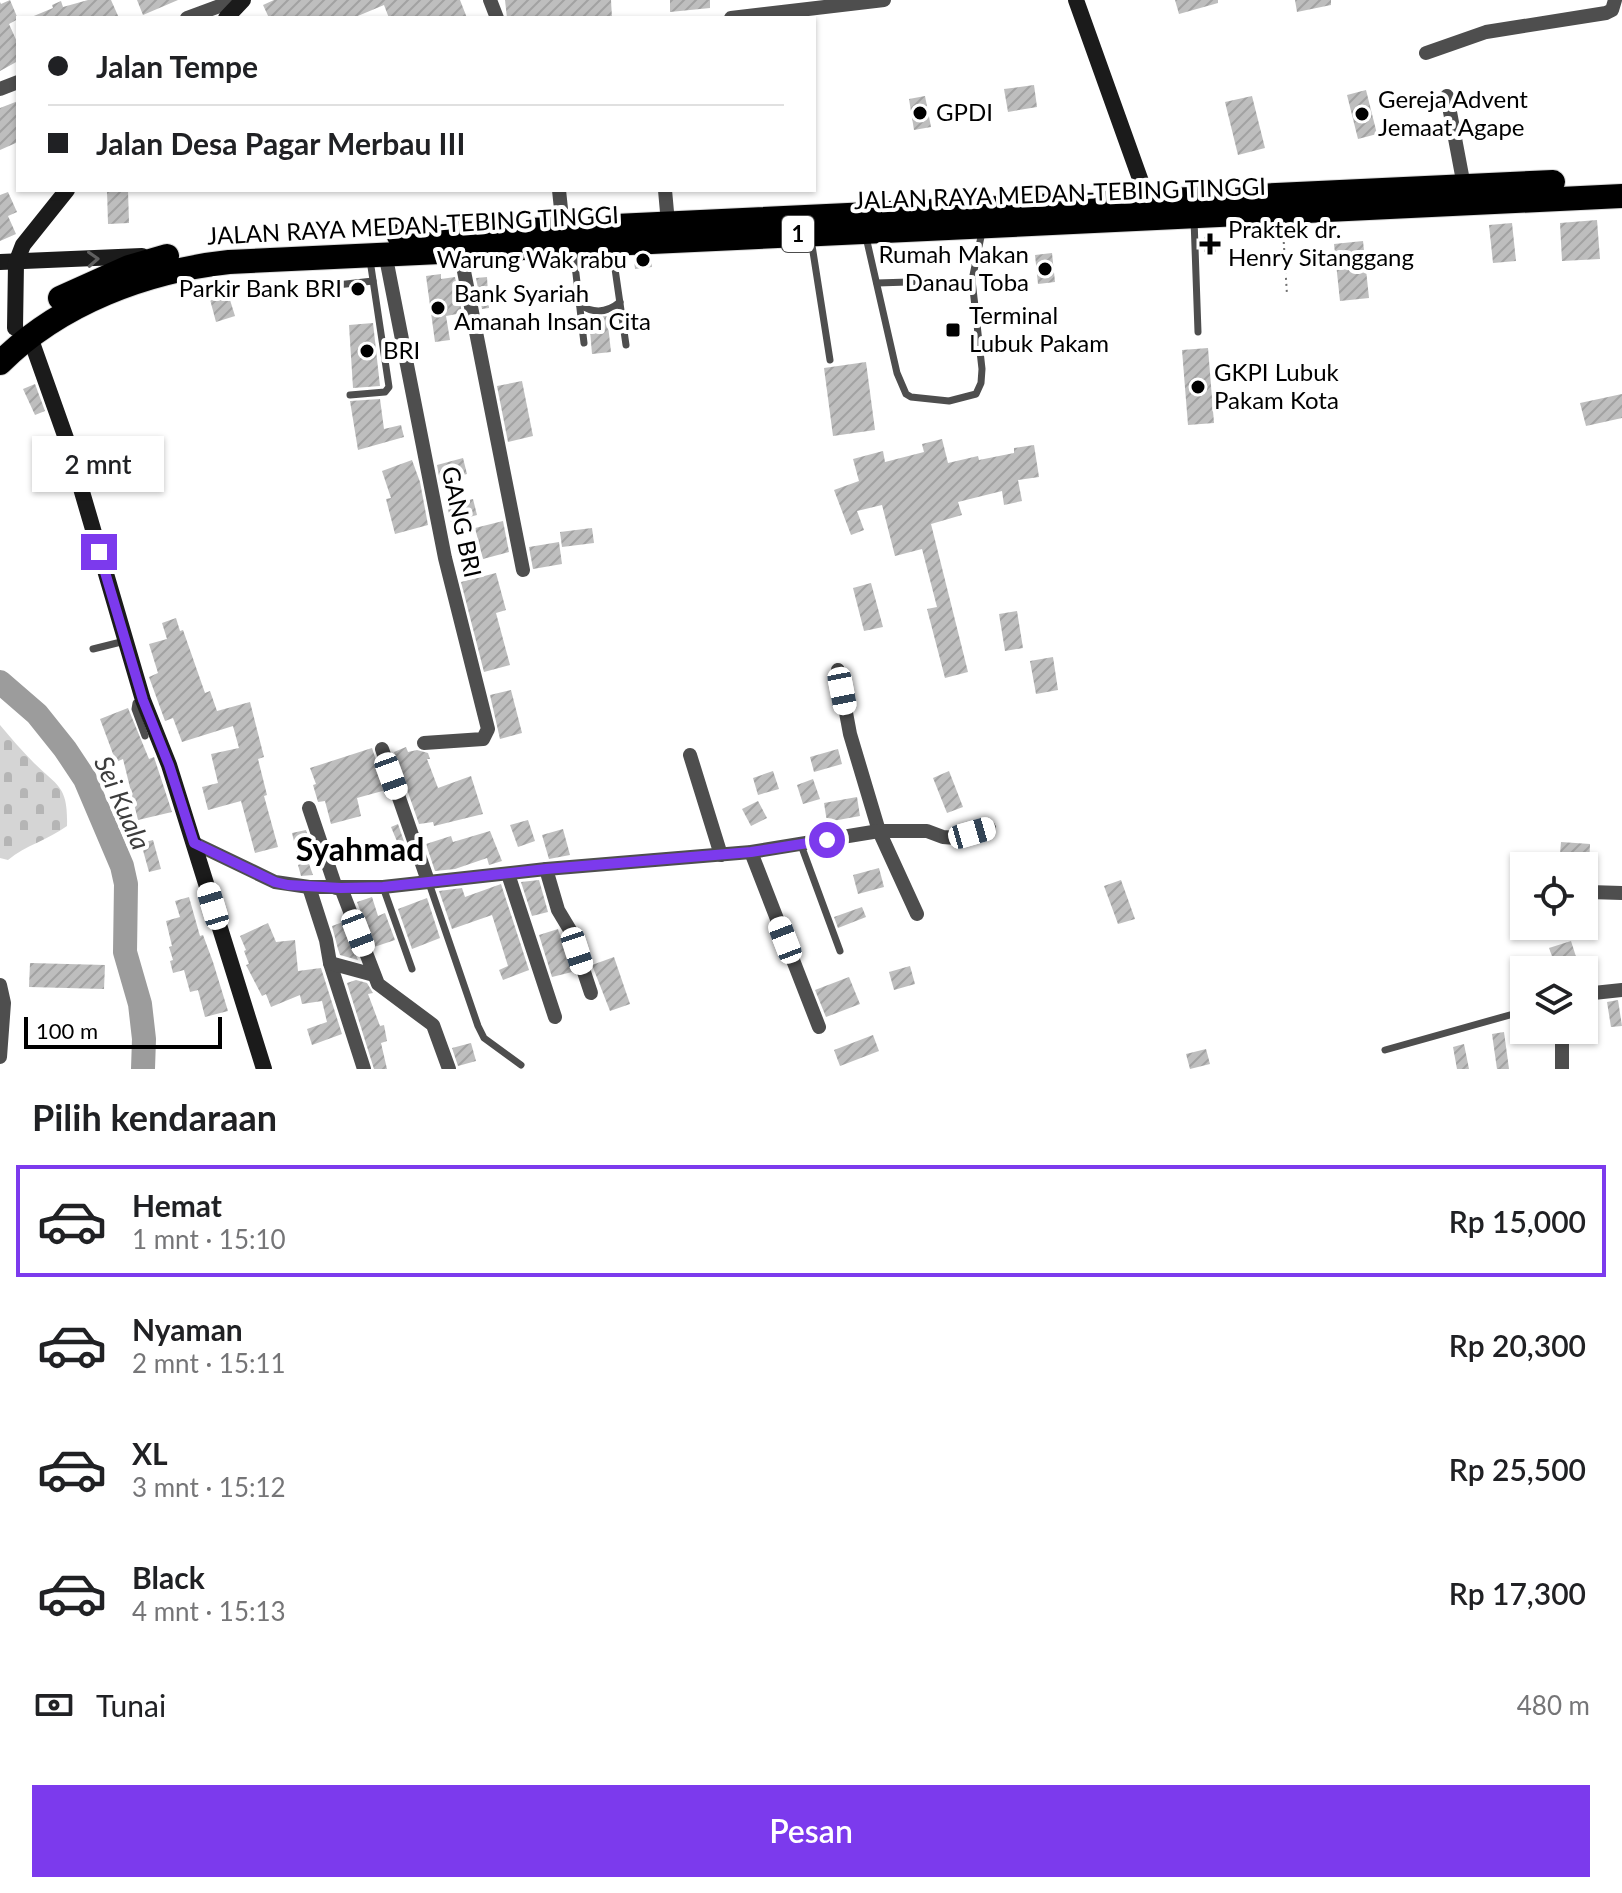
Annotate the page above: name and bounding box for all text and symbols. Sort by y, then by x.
text: Jalan Tempe [96,48,258,84]
place label: Gereja Advent Jemaat Agape [1378,84,1528,141]
place label: GPDI [936,97,993,126]
marker: GPDI [911,104,929,122]
marker: Gereja Advent Jemaat Agape [1353,105,1371,123]
text: Jalan Desa Pagar Merbau III [96,125,465,161]
street label: JALAN RAYA MEDAN-TEBING TINGGI [853,171,1266,214]
street label: JALAN RAYA MEDAN-TEBING TINGGI [206,199,619,250]
place label: Praktek dr. Henry Sitanggang [1228,214,1414,271]
road number: 1 [782,216,814,252]
marker: Praktek dr. Henry Sitanggang [1199,233,1221,255]
place label: Rumah Makan Danau Toba [879,239,1029,296]
place label: Warung Wak rabu [437,244,627,273]
one-way arrow [87,251,100,268]
marker: Warung Wak rabu [634,251,652,269]
marker: Rumah Makan Danau Toba [1036,260,1054,278]
place label: Parkir Bank BRI [179,273,342,302]
place label: Bank Syariah Amanah Insan Cita [454,278,651,335]
marker: Parkir Bank BRI [349,280,367,298]
marker: Bank Syariah Amanah Insan Cita [429,299,447,317]
place label: Terminal Lubuk Pakam [969,300,1109,357]
marker: Terminal Lubuk Pakam [944,321,962,339]
place label: BRI [383,335,420,364]
marker: BRI [358,342,376,360]
place label: GKPI Lubuk Pakam Kota [1214,357,1340,414]
marker: GKPI Lubuk Pakam Kota [1189,378,1207,396]
callout: 2 mnt [33,436,165,492]
text: 2 mnt [64,448,132,480]
street label: GANG BRI [437,463,488,580]
route end [81,534,117,570]
car [826,665,858,717]
car [372,749,410,803]
water label: Sei Kuala [88,751,158,854]
car [946,815,998,851]
route start [809,822,845,858]
district label: Syahmad [296,829,424,868]
map controls [1510,852,1598,1044]
button: locate [1510,852,1598,940]
car [195,880,231,932]
car [338,906,378,960]
car [765,913,805,967]
car [558,924,596,978]
button: layers [1510,956,1598,1044]
scale bar [24,1013,222,1049]
text: 100 m [36,1017,98,1044]
text: Pilih kendaraan [32,1095,277,1139]
icon: car [36,1185,108,1257]
text: Hemat [132,1187,222,1223]
text: Rp 15,000 [1449,1203,1586,1239]
text: 1 mnt · 15:10 [132,1223,286,1255]
icon: car [36,1309,108,1381]
text: Nyaman [132,1311,243,1347]
text: Rp 20,300 [1449,1327,1586,1363]
text: 2 mnt · 15:11 [132,1347,286,1379]
icon: car [36,1433,108,1505]
text: XL [132,1435,168,1471]
text: Rp 25,500 [1449,1451,1586,1487]
text: 3 mnt · 15:12 [132,1471,286,1503]
icon: car [36,1557,108,1629]
text: Black [132,1559,205,1595]
text: Rp 17,300 [1449,1575,1586,1611]
text: 4 mnt · 15:13 [132,1595,286,1627]
icon: cash [32,1683,76,1727]
text: Tunai [96,1687,166,1723]
text: 480 m [1517,1689,1590,1721]
button: Pesan [32,1785,1590,1877]

